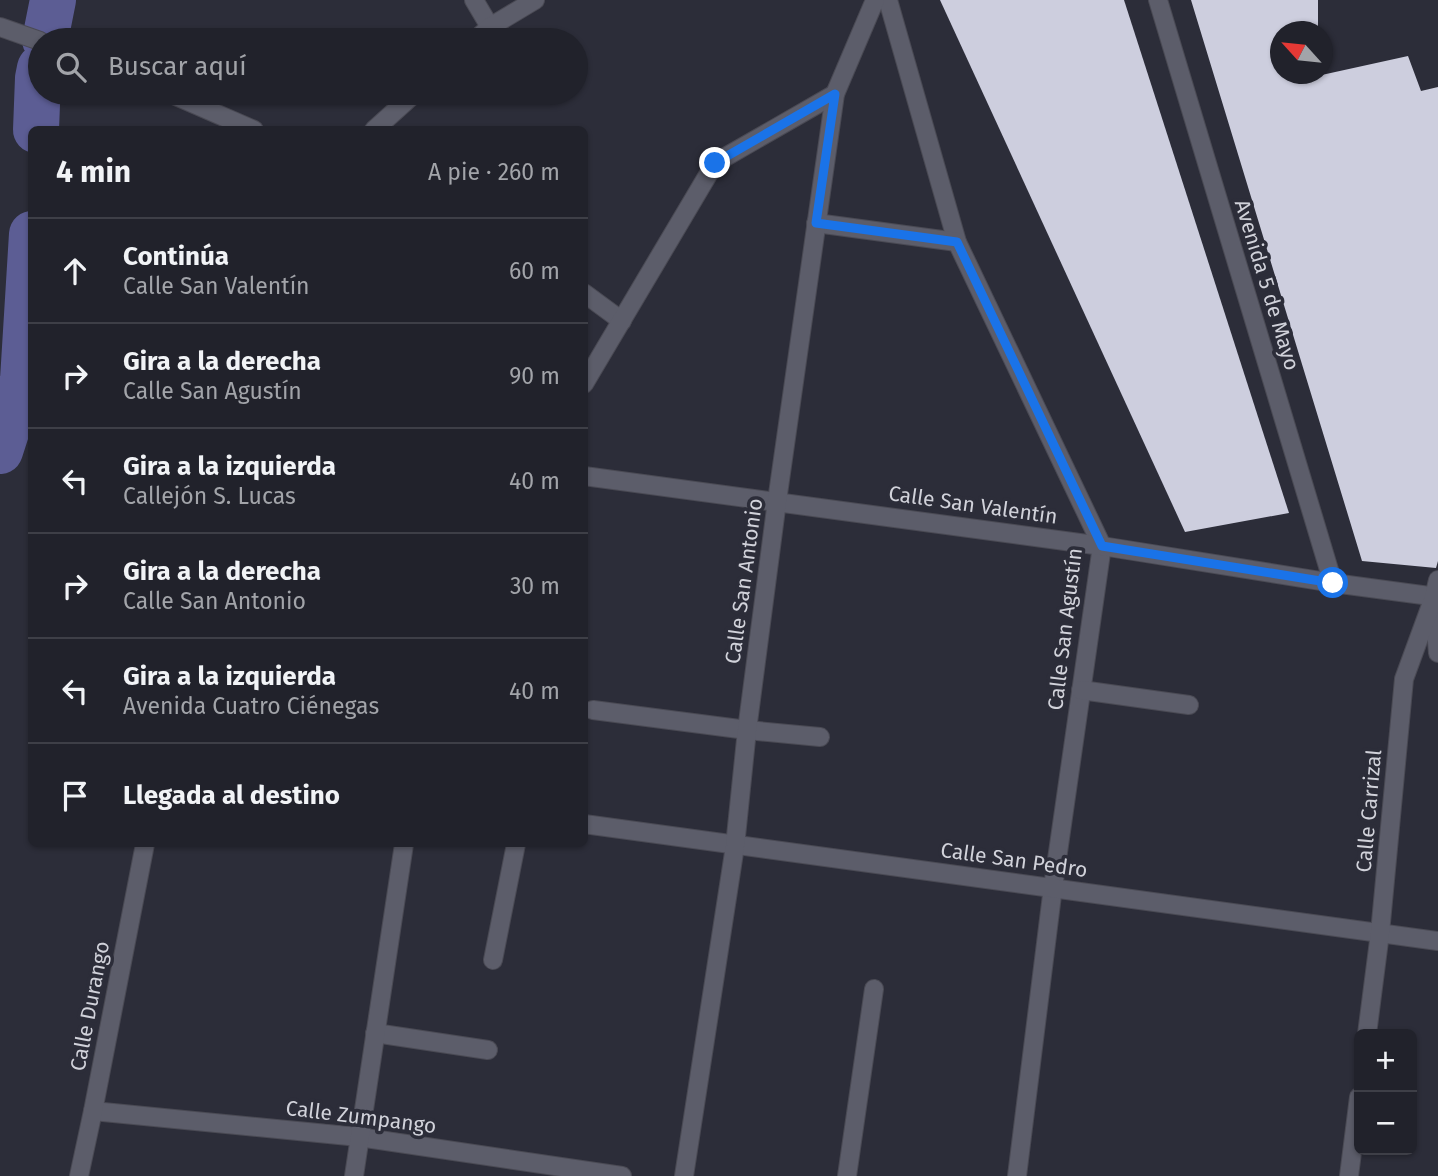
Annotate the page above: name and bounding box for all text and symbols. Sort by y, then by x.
north arrow [1270,21,1333,84]
search box [28,28,588,105]
icon: search [52,48,90,86]
text: Buscar aquí [108,51,246,82]
route end [699,147,730,178]
text: 4 min [56,154,131,190]
text: A pie · 260 m [428,158,560,186]
street label: Avenida 5 de Mayo [1229,197,1305,373]
text: Continúa [123,241,229,272]
icon: ahead [56,252,94,290]
text: 60 m [509,257,560,285]
text: Calle San Valentín [123,272,310,300]
text: Gira a la derecha [123,346,321,377]
icon: right [56,357,94,395]
text: 90 m [509,362,560,390]
text: Calle San Agustín [123,377,302,405]
text: Gira a la izquierda [123,451,336,482]
icon: left [56,462,94,500]
text: 40 m [509,467,560,495]
street label: Calle San Valentín [887,480,1059,530]
text: Callejón S. Lucas [123,482,296,510]
street label: Calle San Antonio [720,496,768,666]
street label: Calle San Agustín [1042,546,1088,712]
text: Gira a la derecha [123,556,321,587]
icon: right [56,567,94,605]
route start [1317,567,1348,598]
text: 30 m [510,572,560,600]
text: Calle San Antonio [123,587,306,615]
text: Gira a la izquierda [123,661,336,692]
icon: left [56,672,94,710]
text: 40 m [509,677,560,705]
text: Avenida Cuatro Ciénegas [123,692,379,720]
street label: Calle Carrizal [1351,748,1387,874]
icon: arrive [56,777,94,815]
text: Llegada al destino [123,780,340,811]
street label: Calle San Pedro [939,837,1089,883]
street label: Calle Durango [65,939,115,1073]
map controls [1354,1029,1417,1155]
button: + [1354,1029,1417,1092]
button: − [1354,1092,1417,1155]
street label: Calle Zumpango [284,1095,438,1139]

